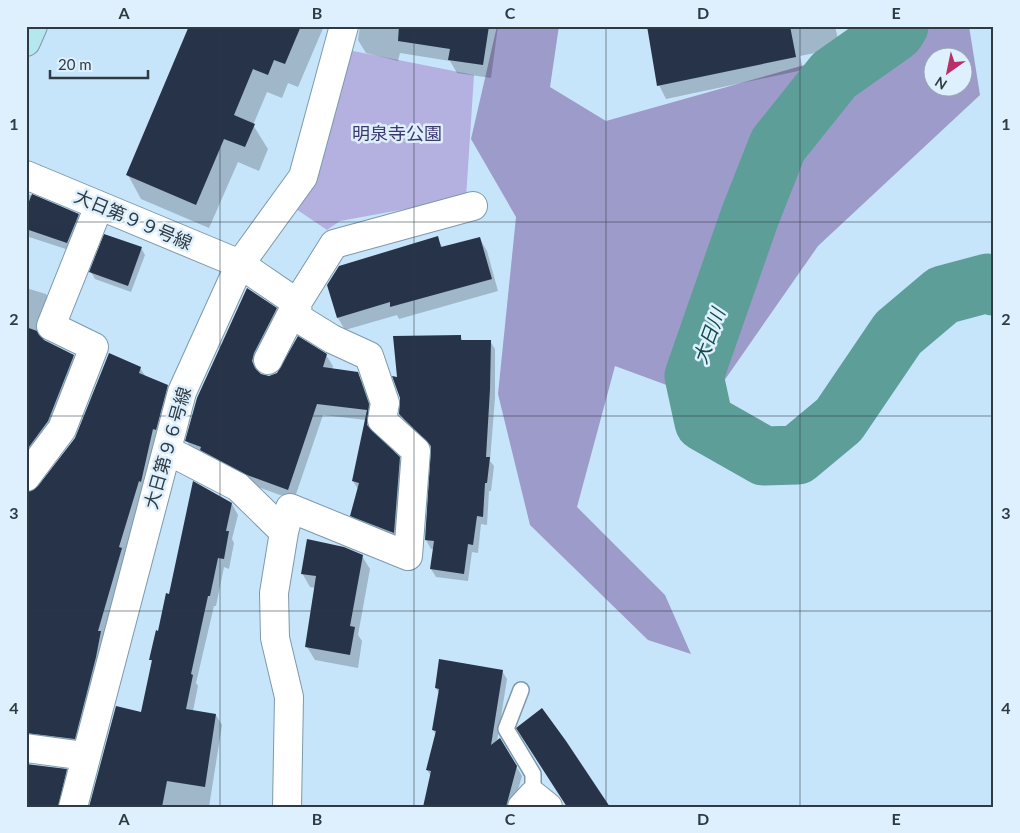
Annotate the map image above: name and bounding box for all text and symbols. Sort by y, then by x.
text: A [117,3,130,22]
text: B [312,3,322,22]
text: C [505,3,516,22]
text: D [697,3,709,22]
text: E [891,3,901,22]
scale bar [50,48,148,80]
north arrow [922,48,972,98]
text: 20 m [58,55,92,73]
text: N [931,73,950,93]
text: 1 [9,114,19,133]
text: 1 [1001,114,1011,133]
park label: 明泉寺公園 [352,122,442,144]
street label: 大日第９９号線 [71,184,196,254]
water label: 大日川 [688,303,730,367]
text: 2 [9,309,19,328]
text: 2 [1001,309,1011,328]
street label: 大日第９６号線 [139,384,195,511]
text: 3 [9,503,19,522]
text: 3 [1001,503,1011,522]
text: 4 [9,698,19,717]
text: 4 [1001,698,1011,717]
text: A [117,809,130,828]
text: B [312,809,322,828]
text: C [505,809,516,828]
text: D [697,809,709,828]
text: E [891,809,901,828]

